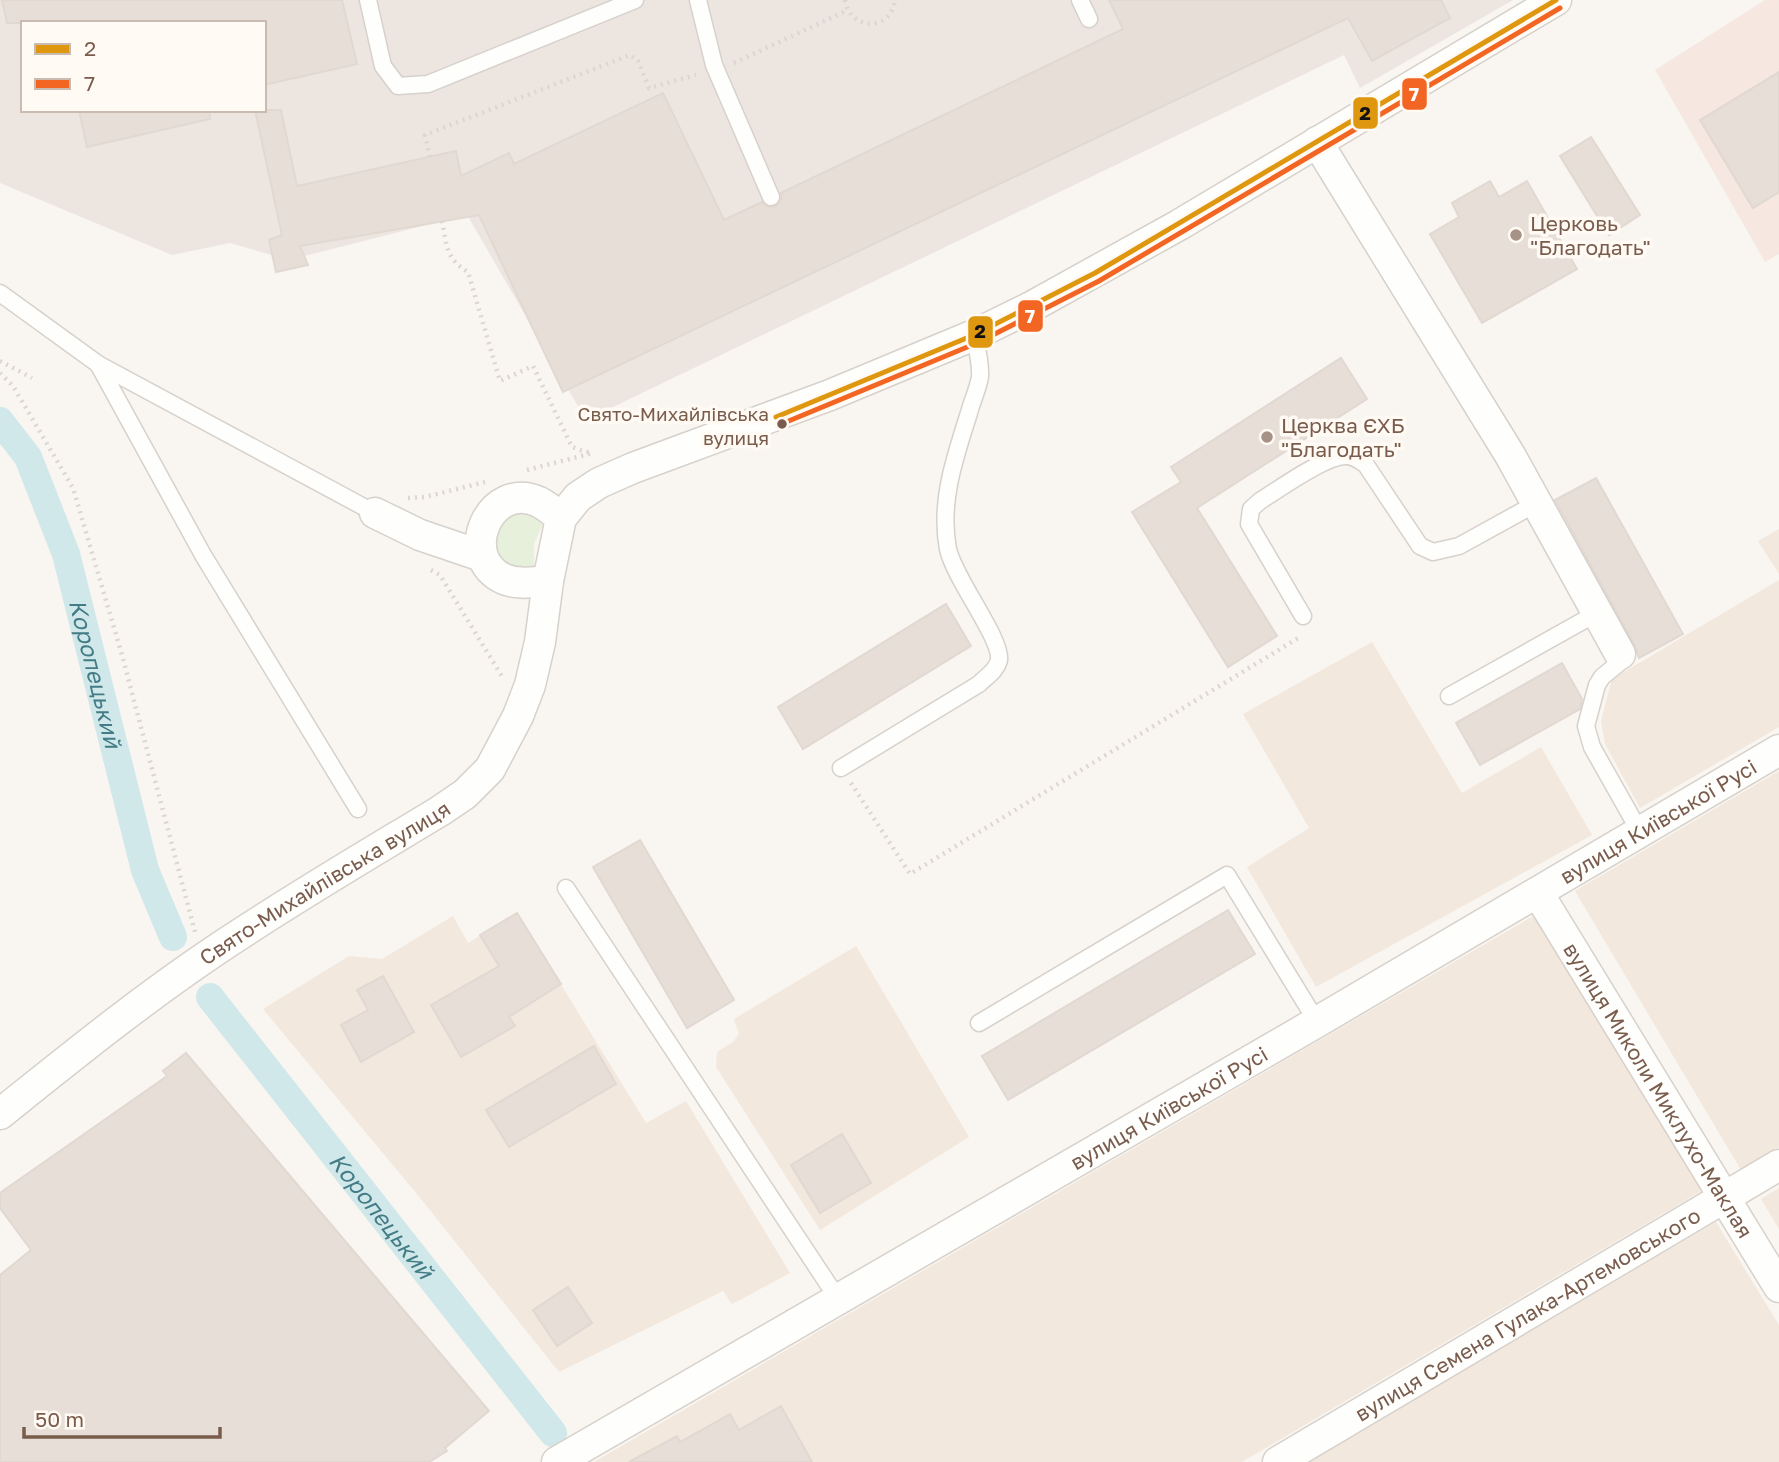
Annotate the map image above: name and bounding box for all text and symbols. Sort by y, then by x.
legend [21,21,266,112]
text: 2 [84,35,96,61]
text: 7 [84,70,95,96]
line badge: 7 [1401,77,1428,111]
text: 7 [1409,82,1419,105]
line badge: 2 [1352,96,1379,130]
text: 2 [1359,101,1371,124]
place label: Церковь "Благодать" [1530,210,1651,260]
marker: Церковь "Благодать" [1508,227,1524,243]
line badge: 7 [1017,299,1044,333]
text: 7 [1025,304,1035,327]
line badge: 2 [967,315,994,349]
text: 2 [974,319,986,342]
place label: Свято-Михайлівська вулиця [578,402,769,449]
place label: Церква ЄХБ "Благодать" [1281,412,1405,462]
marker: Свято-Михайлівська вулиця [775,417,789,431]
marker: Церква ЄХБ "Благодать" [1259,429,1275,445]
water label: Коропецький [64,596,128,753]
street label: вулиця Київської Русі [1555,753,1761,889]
street label: Свято-Михайлівська вулиця [194,795,455,970]
street label: вулиця Миколи Миклухо-Маклая [1558,938,1759,1243]
street label: вулиця Київської Русі [1066,1040,1272,1175]
water label: Коропецький [324,1147,441,1286]
street label: вулиця Семена Гулака-Артемовського [1350,1202,1705,1427]
scale bar [24,1396,220,1440]
text: 50 m [35,1406,84,1432]

